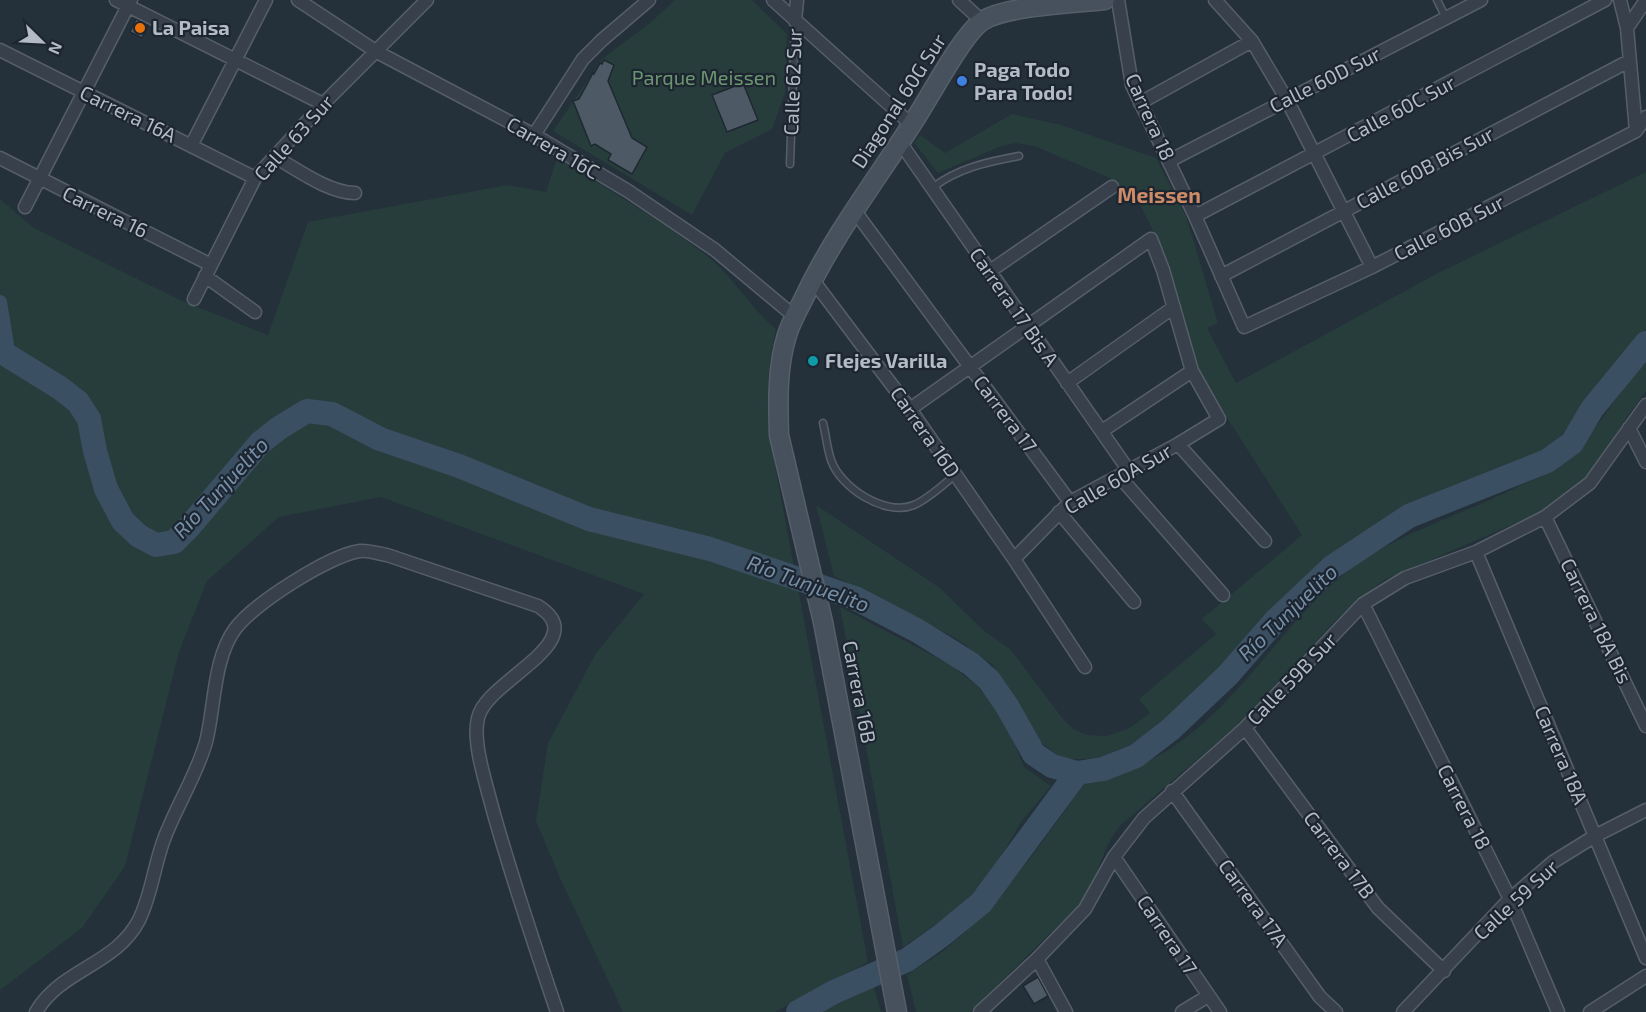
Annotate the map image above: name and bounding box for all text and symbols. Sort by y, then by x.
north arrow [12,12,72,72]
place label: La Paisa [152,15,230,39]
marker: La Paisa [133,21,147,35]
street label: Calle 62 Sur [778,28,806,136]
street label: Diagonal 60G Sur [846,29,951,172]
text: N [45,39,67,57]
street label: Calle 60D Sur [1265,41,1384,117]
place label: Paga Todo Para Todo! [974,57,1073,104]
park label: Parque Meissen [632,65,776,89]
street label: Carrera 18 [1121,69,1181,164]
street label: Calle 60C Sur [1342,69,1459,147]
marker: Paga Todo Para Todo! [955,74,969,88]
street label: Carrera 16A [76,79,181,147]
street label: Calle 63 Sur [248,89,338,185]
street label: Carrera 16C [503,111,604,183]
street label: Calle 60B Bis Sur [1352,121,1497,213]
street label: Carrera 16 [59,180,152,242]
district label: Meissen [1117,182,1201,207]
street label: Calle 60B Sur [1389,189,1508,265]
street label: Carrera 17 Bis A [965,243,1065,371]
place label: Flejes Varilla [825,348,948,372]
marker: Flejes Varilla [806,354,820,368]
street label: Carrera 17 [969,370,1043,457]
street label: Carrera 16D [886,382,966,481]
water label: Río Tunjuelito [167,432,273,543]
street label: Calle 60A Sur [1060,438,1175,519]
water label: Río Tunjuelito [744,549,873,617]
street label: Carrera 18A Bis [1556,554,1638,687]
water label: Río Tunjuelito [1232,558,1342,666]
street label: Calle 59B Sur [1241,627,1341,729]
street label: Carrera 16B [838,638,882,745]
street label: Carrera 18A [1530,702,1594,808]
street label: Carrera 18 [1433,760,1497,853]
street label: Carrera 17B [1299,806,1380,903]
street label: Carrera 17A [1214,854,1294,951]
street label: Calle 59 Sur [1468,854,1563,944]
street label: Carrera 17 [1133,890,1203,979]

